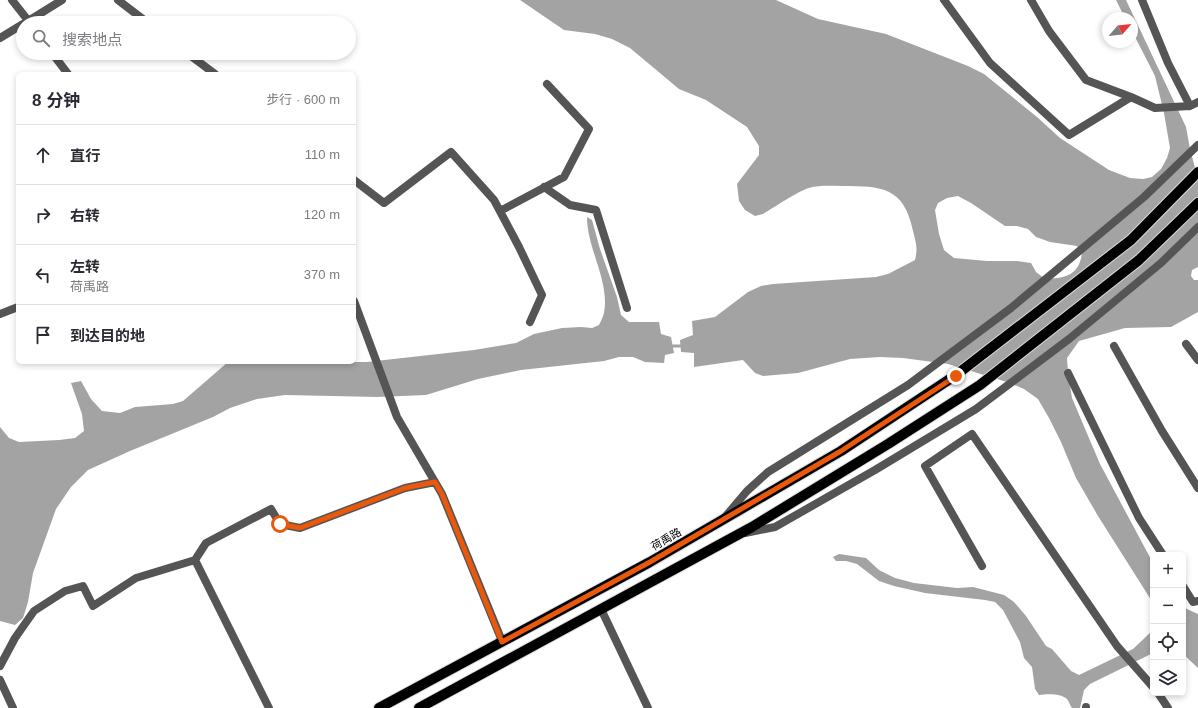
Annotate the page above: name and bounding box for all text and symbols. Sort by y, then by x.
north arrow [1102,12,1138,48]
search box [16,16,356,60]
icon: search [30,27,52,49]
text: 搜索地点 [62,31,122,48]
text: 8 分钟 [32,91,80,110]
text: 步行 · 600 m [266,92,340,107]
icon: ahead [32,144,54,166]
text: 直行 [70,147,100,164]
text: 110 m [305,147,340,162]
icon: right [32,204,54,226]
text: 右转 [70,207,100,224]
text: 120 m [304,207,340,222]
text: 左转 [70,258,100,275]
icon: left [32,264,54,286]
text: 370 m [304,267,340,282]
text: 荷禹路 [70,279,109,294]
icon: arrive [32,324,54,346]
text: 到达目的地 [70,327,145,344]
route end [947,367,965,385]
route start [271,515,289,533]
street label: 荷禹路 [649,526,683,552]
map controls [1150,552,1186,696]
button: + [1150,552,1186,588]
button: − [1150,588,1186,624]
button: locate [1150,624,1186,660]
button: layers [1150,660,1186,696]

